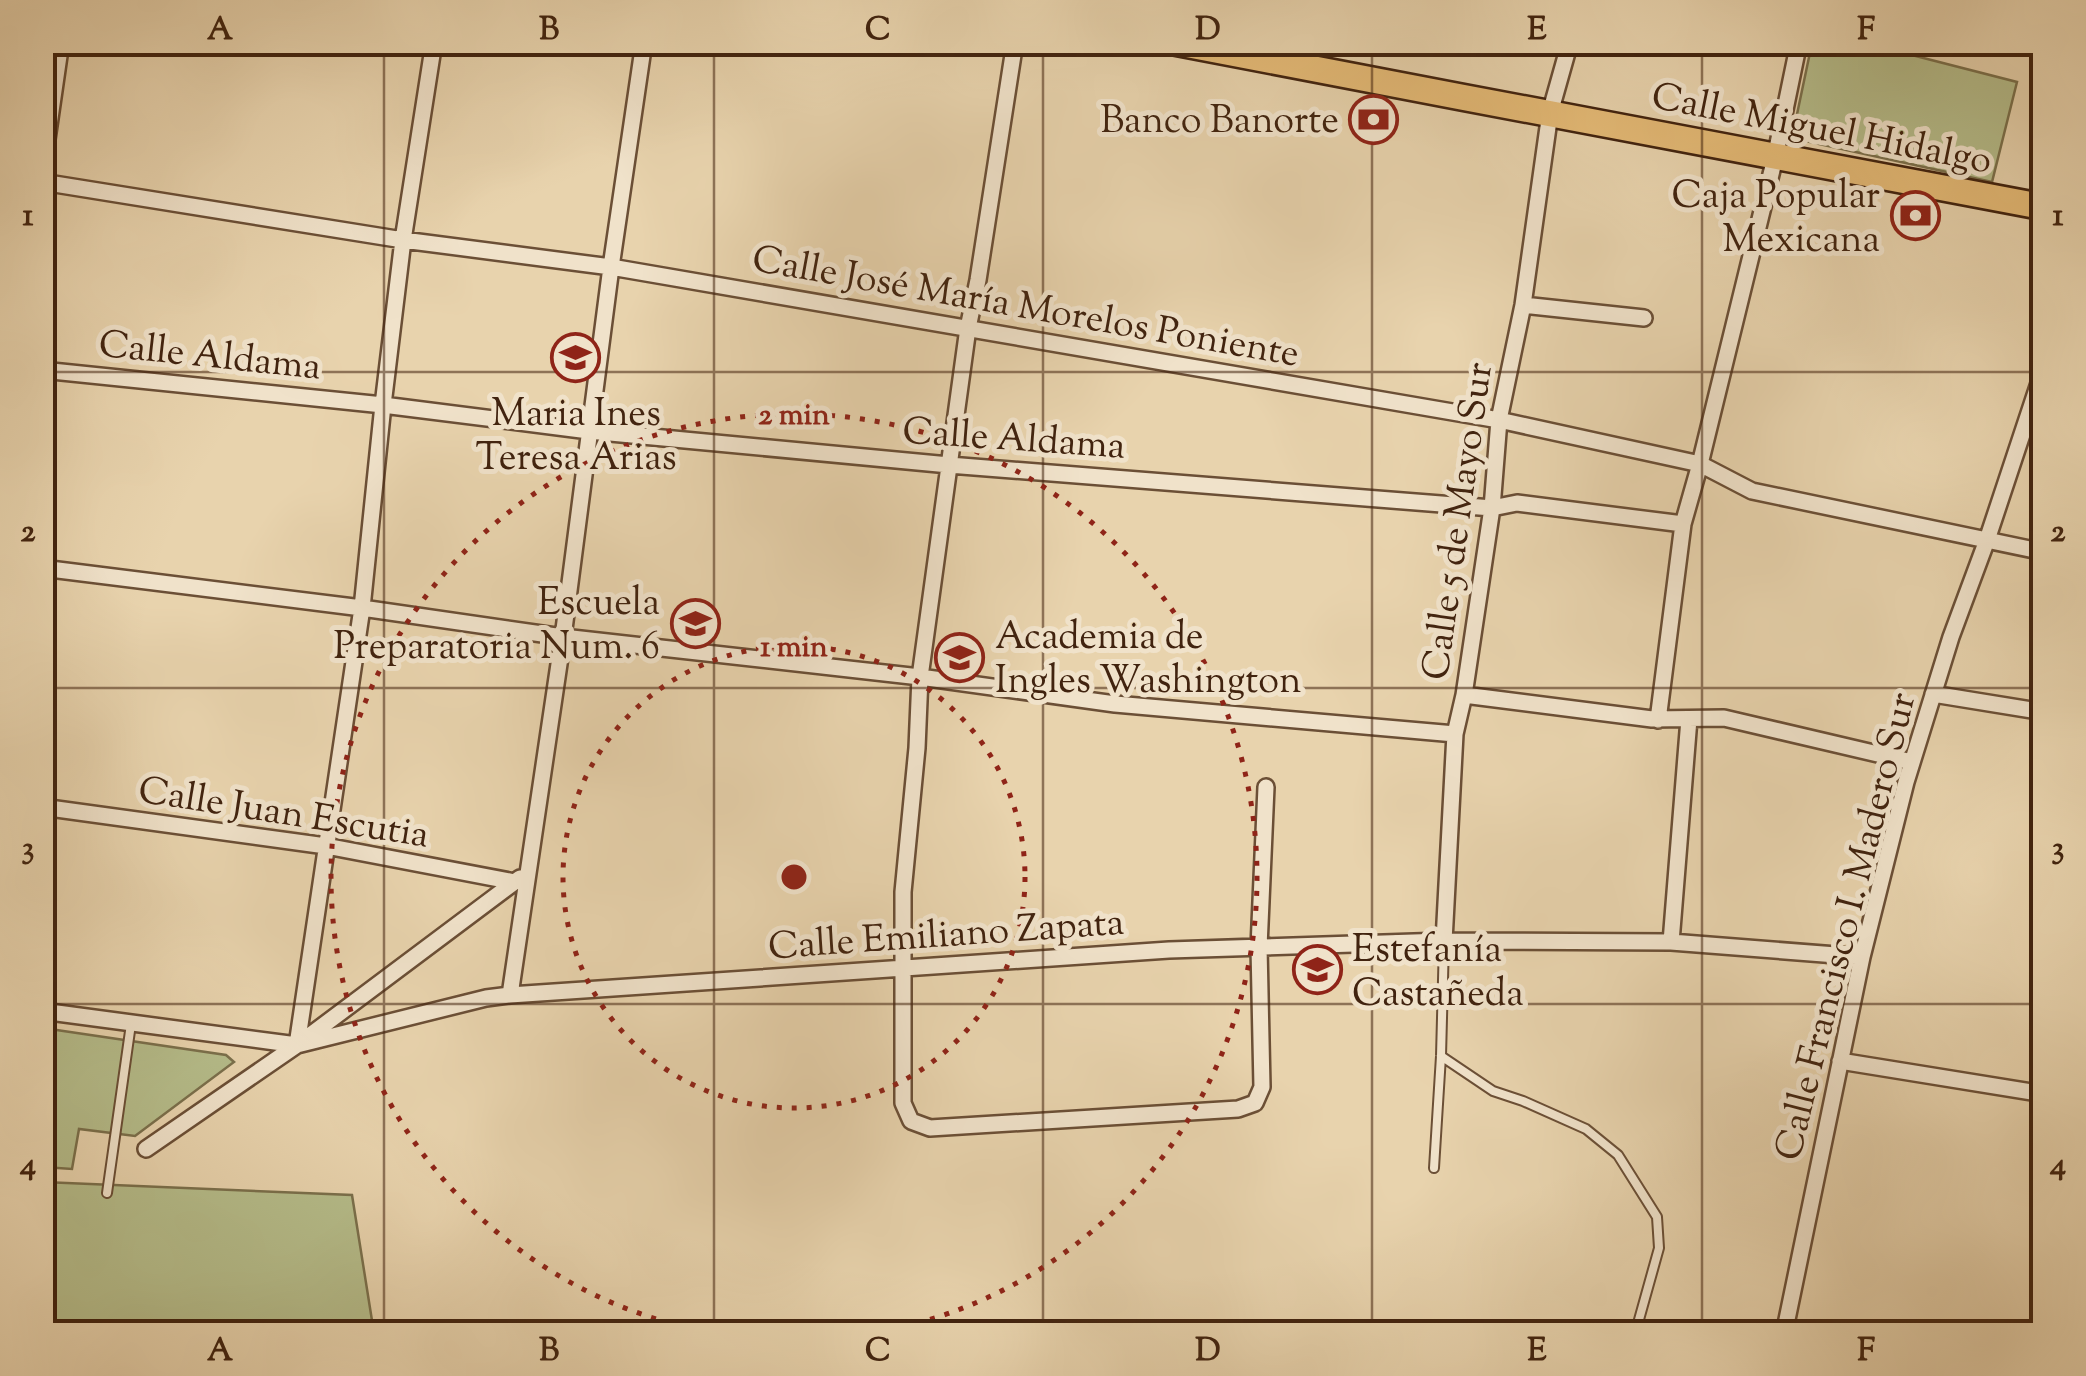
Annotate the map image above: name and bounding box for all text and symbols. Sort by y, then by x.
text: A [207,8,233,54]
text: B [539,8,559,54]
text: C [865,8,891,54]
text: D [1195,8,1221,54]
text: E [1527,8,1547,54]
text: F [1857,8,1875,54]
street label: Calle Miguel Hidalgo [1647,71,1996,190]
bank icon: Banco Banorte [1348,93,1400,145]
place label: Banco Banorte [1100,96,1339,150]
place label: Caja Popular Mexicana [1672,171,1880,269]
bank icon: Caja Popular Mexicana [1889,190,1941,242]
text: 1 [23,194,34,240]
text: 1 [2053,194,2064,240]
street label: Calle José María Morelos Poniente [748,234,1303,384]
street label: Calle Aldama [96,319,323,396]
school or university icon: Maria Ines Teresa Arias [550,332,602,384]
street label: Calle 5 de Mayo Sur [1411,359,1509,684]
place label: Maria Ines Teresa Arias [475,389,677,487]
text: 2 min [758,395,830,438]
street label: Calle Aldama [900,406,1127,476]
text: 2 [21,510,36,556]
text: 2 [2051,510,2066,556]
place label: Escuela Preparatoria Num. 6 [334,578,660,676]
school or university icon: Escuela Preparatoria Num. 6 [669,597,721,649]
place label: Academia de Ingles Washington [995,612,1301,710]
text: 1 min [760,627,828,670]
school or university icon: Academia de Ingles Washington [934,631,986,683]
street label: Calle Francisco I. Madero Sur [1764,687,1932,1167]
street label: Calle Juan Escutia [134,765,433,865]
text: 3 [22,827,34,873]
text: 3 [2052,827,2064,873]
centre of rings [776,859,812,895]
street label: Calle Emiliano Zapata [767,898,1126,976]
place label: Estefanía Castañeda [1352,925,1524,1023]
school or university icon: Estefanía Castañeda [1291,944,1343,996]
text: 4 [19,1143,36,1189]
text: 4 [2049,1143,2066,1189]
text: A [207,1329,233,1375]
text: B [539,1329,559,1375]
text: C [865,1329,891,1375]
text: D [1195,1329,1221,1375]
text: E [1527,1329,1547,1375]
text: F [1857,1329,1875,1375]

